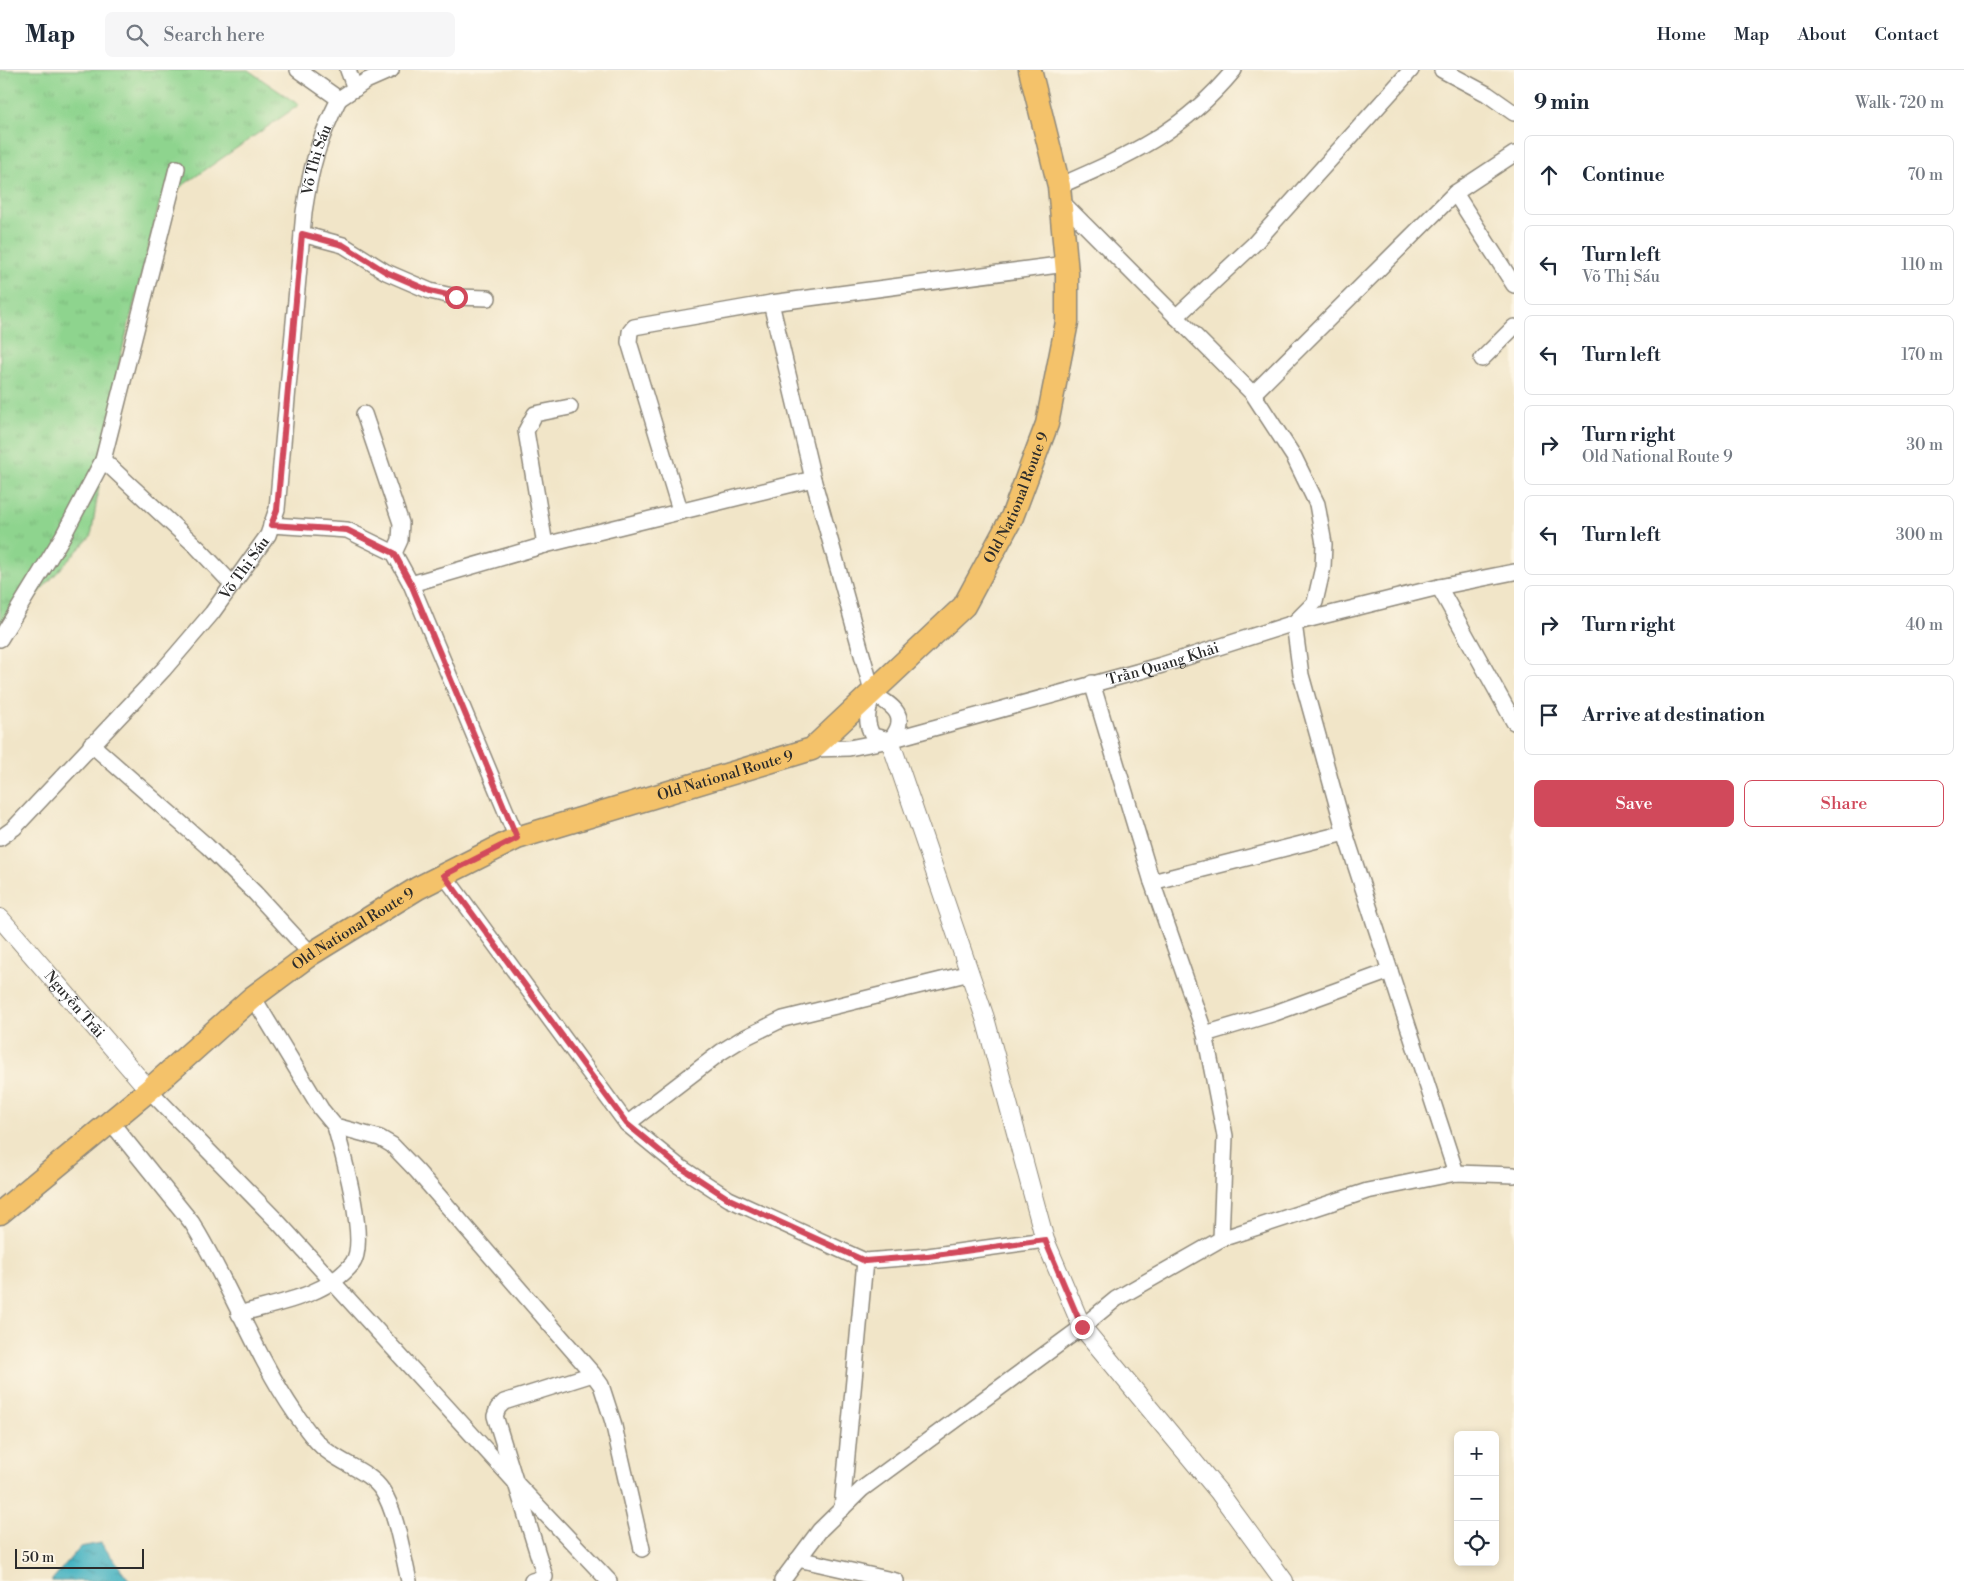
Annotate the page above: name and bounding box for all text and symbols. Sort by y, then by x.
search box [105,12,455,57]
text: Map [25,20,75,50]
icon: search [123,21,151,49]
text: Search here [163,23,265,47]
text: Home [1657,23,1706,46]
text: Map [1734,23,1770,46]
text: About [1798,23,1847,46]
text: Contact [1875,23,1939,46]
text: 9 min [1534,90,1589,116]
text: Walk · 720 m [1855,93,1944,113]
street label: Võ Thị Sáu [297,121,336,198]
icon: ahead [1535,161,1563,189]
text: Continue [1582,163,1665,187]
text: 70 m [1907,165,1943,185]
text: Turn left [1582,243,1661,267]
icon: left [1535,251,1563,279]
text: 110 m [1901,255,1943,275]
text: Võ Thị Sáu [1582,267,1660,287]
route start [445,286,468,309]
icon: left [1535,341,1563,369]
text: Turn left [1582,343,1661,367]
text: 170 m [1901,345,1943,365]
text: Turn right [1582,423,1675,447]
street label: Old National Route 9 [979,429,1053,567]
icon: right [1535,431,1563,459]
text: 30 m [1906,435,1943,455]
text: Old National Route 9 [1582,447,1733,467]
icon: left [1535,521,1563,549]
text: Turn left [1582,523,1661,547]
text: 300 m [1896,525,1943,545]
street label: Võ Thị Sáu [215,532,274,604]
icon: right [1535,611,1563,639]
text: Turn right [1582,613,1675,637]
text: 40 m [1906,615,1943,635]
street label: Trần Quang Khải [1105,638,1221,689]
icon: arrive [1535,701,1563,729]
text: Arrive at destination [1582,703,1765,727]
street label: Old National Route 9 [655,746,796,805]
button: Save [1534,780,1734,827]
button: Share [1744,780,1944,827]
street label: Old National Route 9 [288,883,418,974]
street label: Nguyễn Trãi [40,967,109,1042]
route end [1071,1316,1094,1339]
map controls [1454,1431,1499,1566]
button: + [1454,1431,1499,1476]
button: − [1454,1476,1499,1521]
button: locate [1454,1521,1499,1566]
scale bar [15,1546,144,1569]
text: 50 m [22,1549,54,1567]

